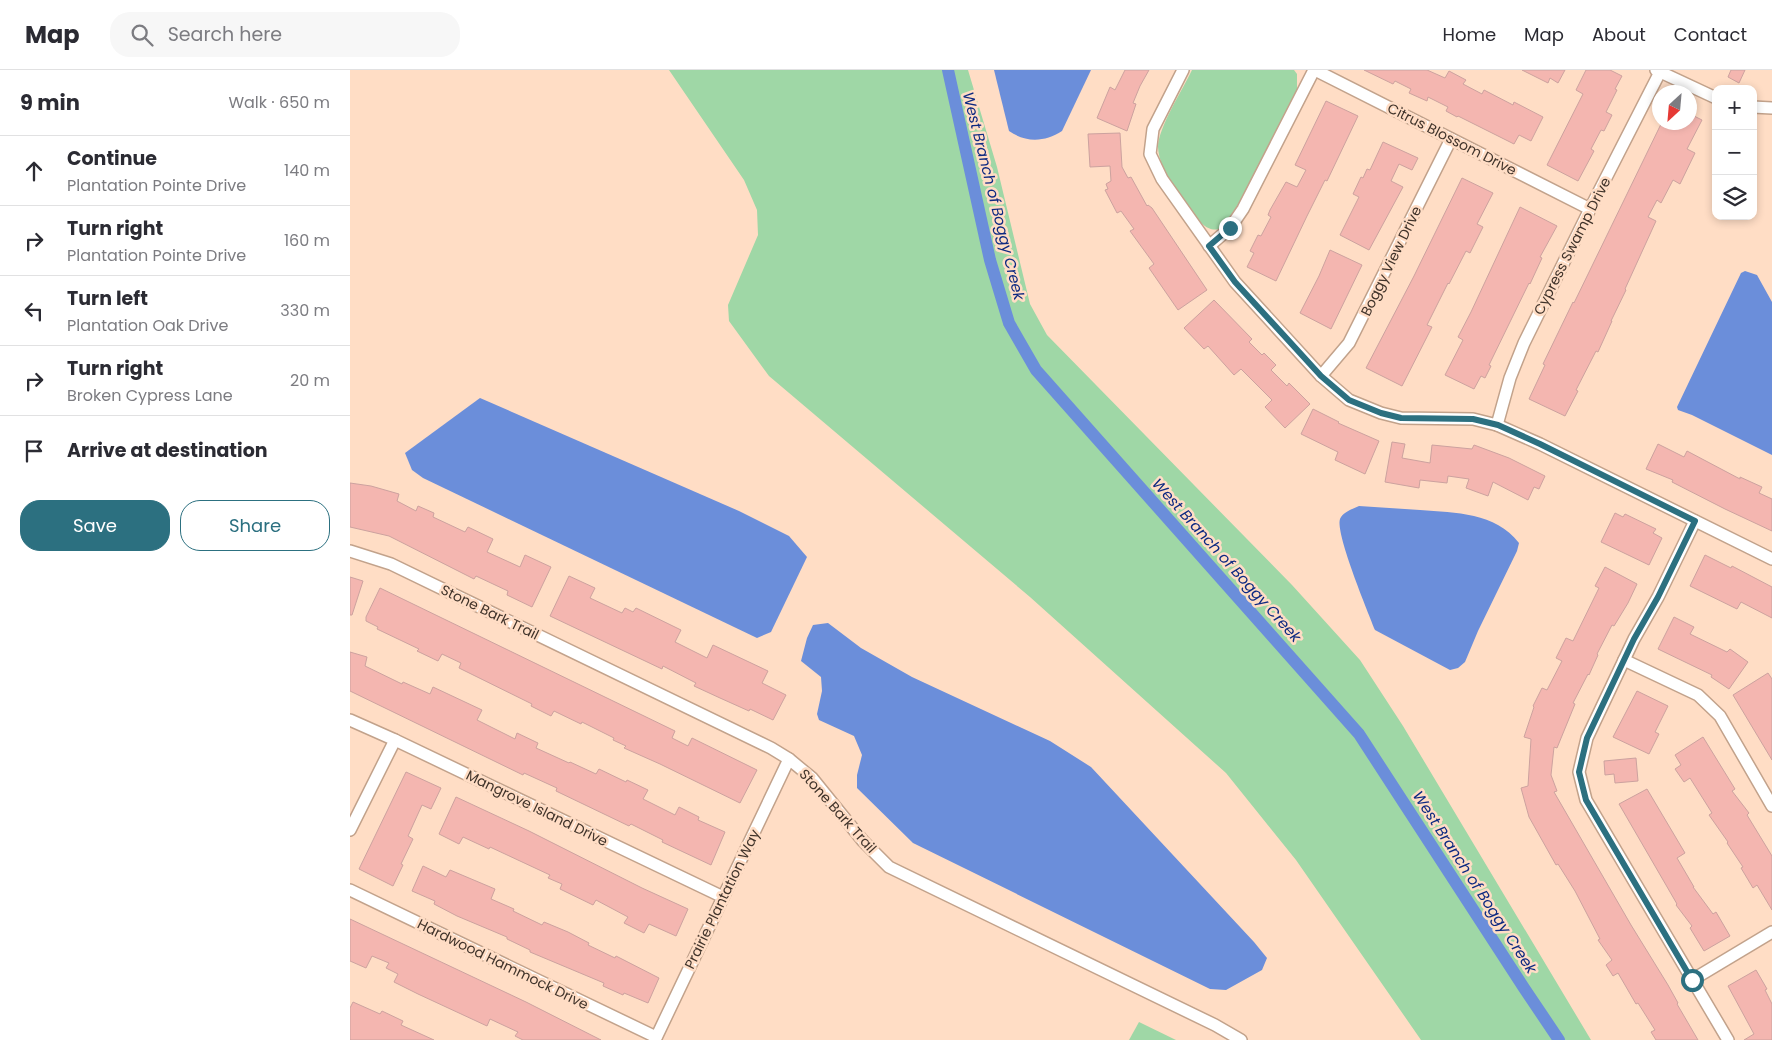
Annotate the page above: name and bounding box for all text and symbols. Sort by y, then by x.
search box [110,12,460,57]
text: Map [25,18,80,51]
icon: search [128,21,156,49]
text: Search here [168,21,282,48]
text: Home [1442,22,1496,47]
text: Map [1524,22,1564,47]
text: About [1592,22,1646,47]
text: Contact [1674,22,1747,47]
north arrow [1652,85,1697,130]
map controls [1712,85,1757,220]
button: + [1712,85,1757,130]
text: 9 min [20,88,80,117]
water label: West Branch of Boggy Creek [958,90,1030,304]
text: Walk · 650 m [228,91,330,114]
street label: Citrus Blossom Drive [1384,98,1520,180]
button: − [1712,130,1757,175]
text: Continue [67,145,157,172]
icon: ahead [20,157,48,185]
text: 140 m [284,159,330,182]
street label: Cypress Swamp Drive [1529,173,1616,318]
text: Plantation Pointe Drive [67,174,246,197]
button: layers [1712,175,1757,220]
street label: Boggy View Drive [1356,202,1426,319]
text: Turn right [67,215,163,242]
route end [1219,217,1242,240]
icon: right [20,227,48,255]
text: 160 m [284,229,330,252]
text: Plantation Pointe Drive [67,244,246,267]
text: Turn left [67,285,148,312]
icon: left [20,297,48,325]
text: 330 m [280,299,330,322]
text: Plantation Oak Drive [67,314,228,337]
text: Turn right [67,355,163,382]
icon: right [20,367,48,395]
text: 20 m [290,369,330,392]
text: Broken Cypress Lane [67,384,233,407]
icon: arrive [20,437,48,465]
text: Arrive at destination [67,437,268,464]
water label: West Branch of Boggy Creek [1148,473,1307,647]
button: Save [20,500,170,551]
button: Share [180,500,330,551]
street label: Stone Bark Trail [438,580,542,644]
street label: Mangrove Island Drive [463,765,611,851]
street label: Stone Bark Trail [795,765,881,857]
water label: West Branch of Boggy Creek [1408,787,1543,978]
street label: Prairie Plantation Way [679,826,765,972]
street label: Hardwood Hammock Drive [414,914,592,1014]
route start [1681,969,1704,992]

